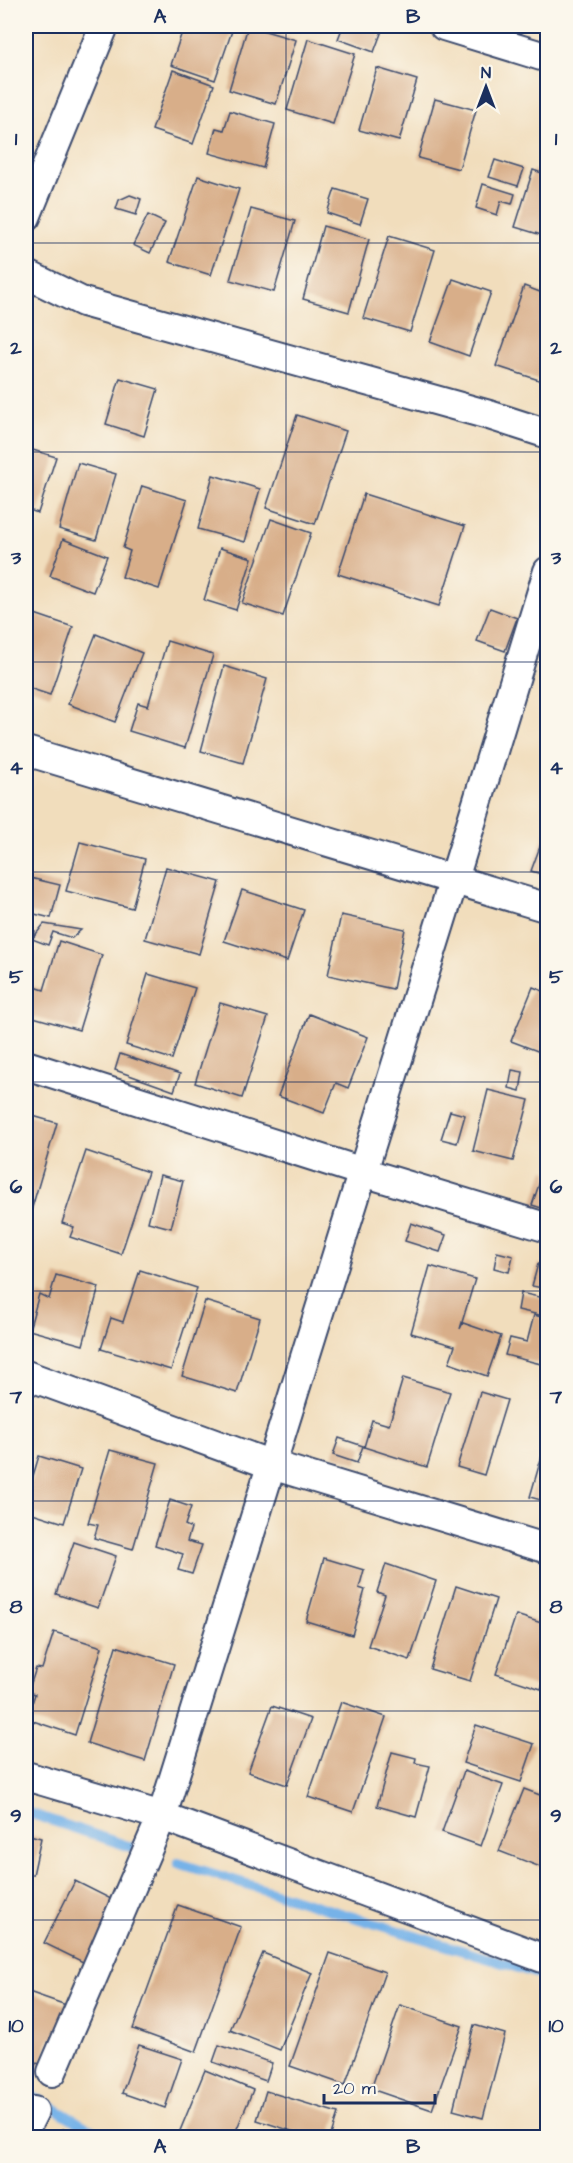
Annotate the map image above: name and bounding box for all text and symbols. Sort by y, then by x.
text: A [154,3,167,31]
text: B [406,3,421,31]
north arrow [456,57,516,117]
text: N [481,62,491,84]
text: 1 [15,125,18,153]
text: 1 [555,125,558,153]
text: 2 [9,334,22,362]
text: 2 [549,334,562,362]
text: 3 [10,544,22,572]
text: 3 [550,544,562,572]
text: 4 [9,754,23,782]
text: 4 [549,754,563,782]
text: 5 [9,963,24,991]
text: 5 [549,963,564,991]
text: 6 [10,1173,23,1201]
text: 6 [550,1173,563,1201]
text: 7 [9,1383,23,1411]
text: 7 [549,1383,563,1411]
text: 8 [10,1593,23,1621]
text: 8 [550,1593,563,1621]
text: 9 [10,1802,22,1830]
text: 9 [550,1802,562,1830]
text: 10 [8,2012,24,2040]
text: 10 [548,2012,564,2040]
scale bar [324,2067,435,2105]
text: 20 m [333,2076,376,2101]
text: A [154,2133,167,2161]
text: B [406,2133,421,2161]

